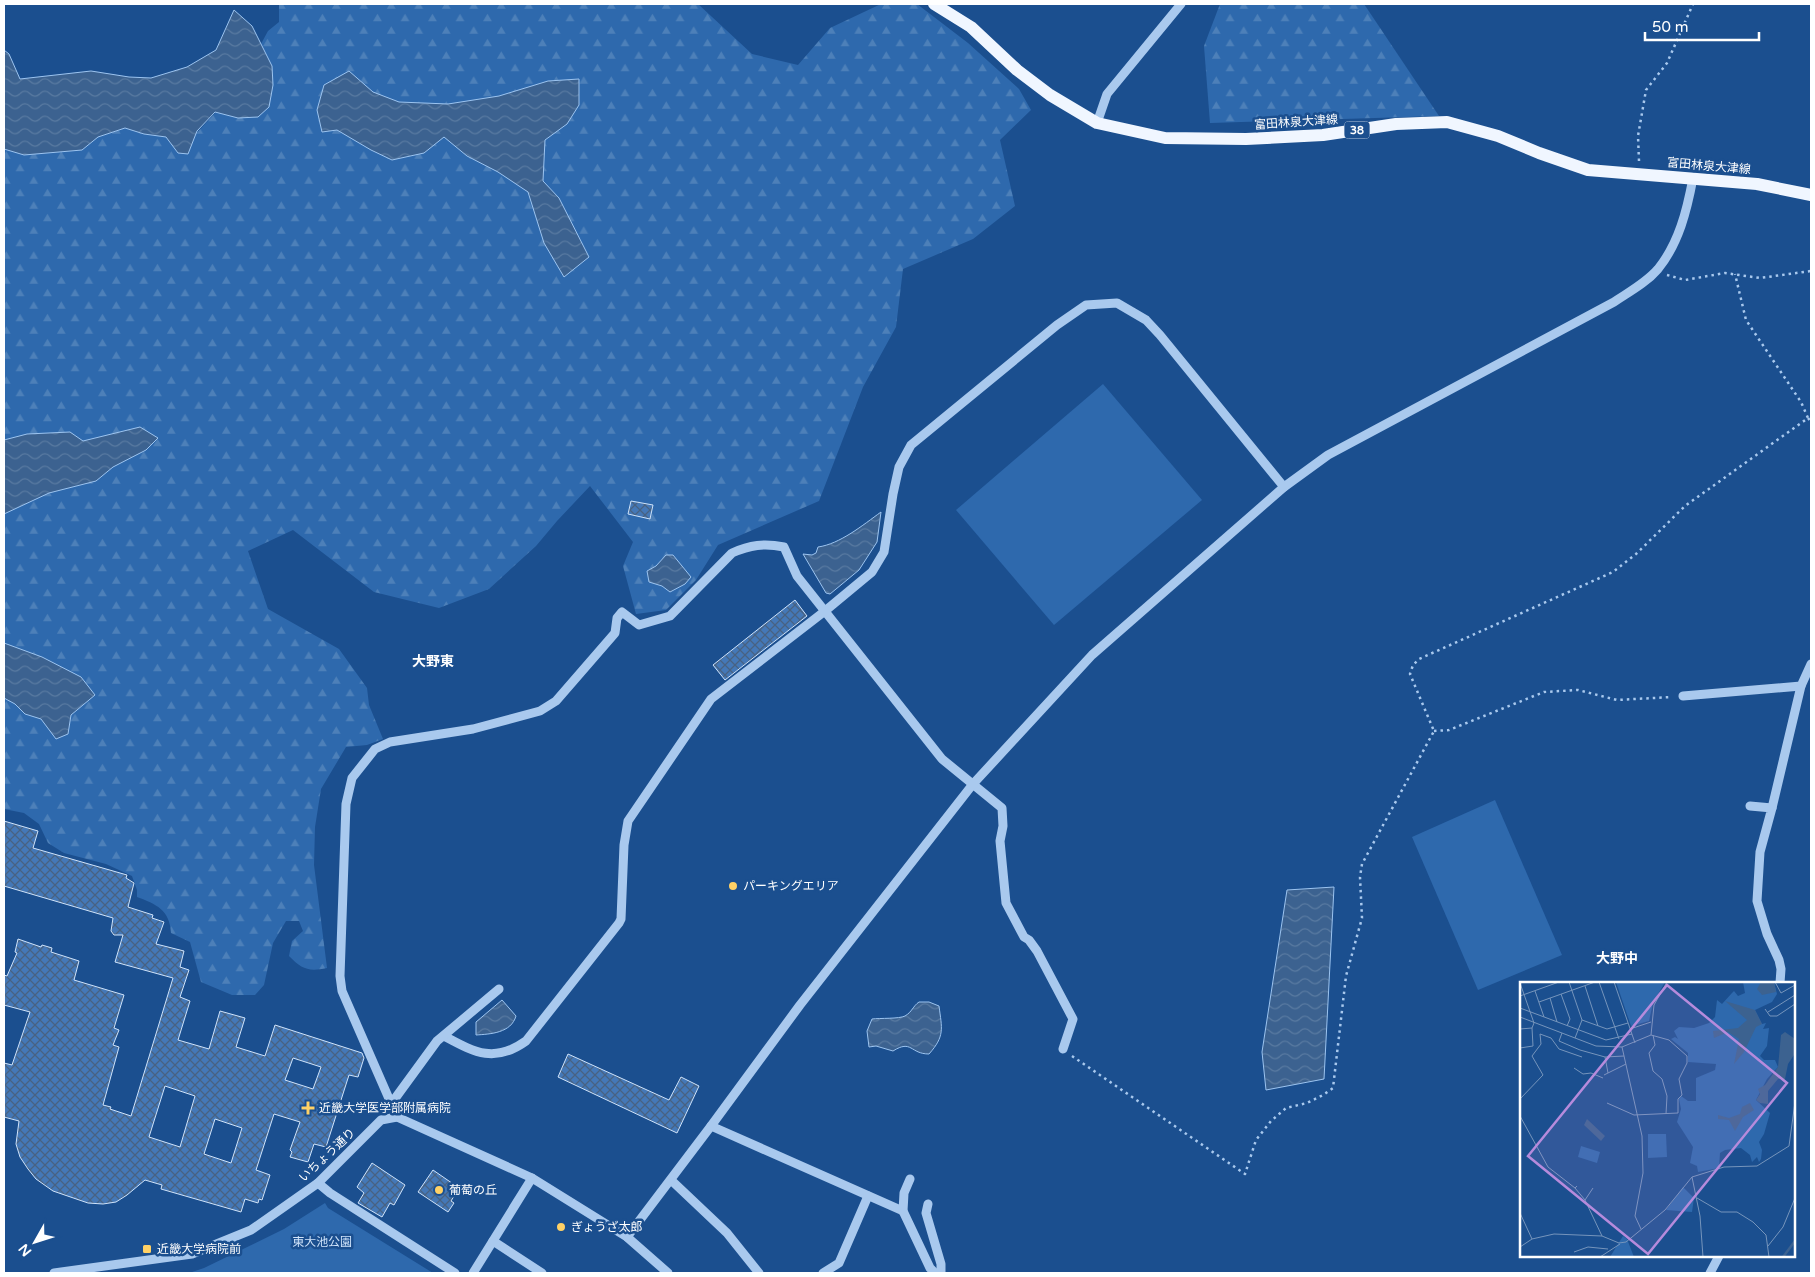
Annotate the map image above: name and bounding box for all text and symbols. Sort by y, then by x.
scale bar [1645,10,1759,42]
text: 50 m [1652,18,1689,36]
street label: 富田林泉大津線 [1254,112,1338,132]
road number: 38 [1344,122,1370,138]
street label: 富田林泉大津線 [1667,155,1751,177]
district label: 大野東 [412,653,454,670]
place label: パーキングエリア [743,879,839,893]
marker: パーキングエリア [727,880,739,892]
district label: 大野中 [1596,950,1638,967]
inset map [1520,982,1795,1257]
marker: 近畿大学医学部附属病院 [301,1101,315,1115]
place label: 近畿大学医学部附属病院 [319,1101,451,1115]
street label: いちょう通り [296,1125,358,1185]
place label: 葡萄の丘 [449,1183,497,1197]
marker: 葡萄の丘 [433,1184,445,1196]
north arrow [10,1217,60,1267]
place label: ぎょうざ太郎 [571,1220,642,1234]
marker: ぎょうざ太郎 [555,1221,567,1233]
park label: 東大池公園 [292,1235,352,1249]
text: N [15,1240,35,1260]
place label: 近畿大学病院前 [157,1242,241,1256]
marker: 近畿大学病院前 [141,1243,153,1255]

